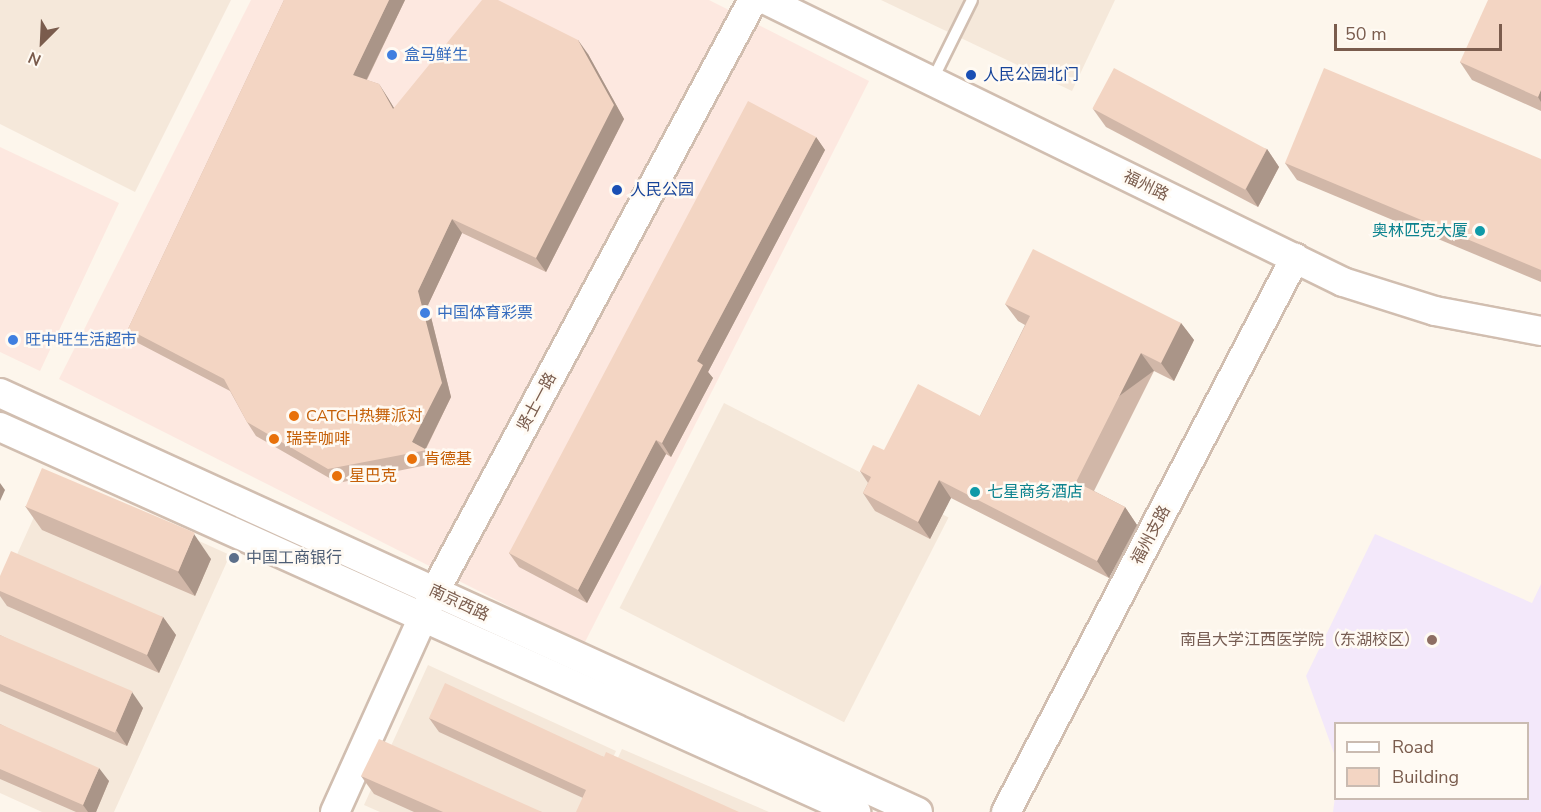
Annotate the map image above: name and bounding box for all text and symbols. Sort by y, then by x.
north arrow [12,12,72,72]
scale bar [1337,12,1505,50]
text: 50 m [1345,22,1387,46]
place label: 盒马鲜生 [404,45,468,65]
text: N [25,46,45,71]
marker: 盒马鲜生 [385,48,399,62]
place label: 人民公园北门 [983,65,1079,85]
marker: 人民公园北门 [964,68,978,82]
street label: 福州路 [1120,167,1172,205]
place label: 人民公园 [630,180,694,200]
marker: 人民公园 [608,181,626,199]
place label: 奥林匹克大厦 [1372,221,1468,241]
marker: 奥林匹克大厦 [1473,224,1487,238]
place label: 中国体育彩票 [437,303,533,323]
marker: 中国体育彩票 [418,306,432,320]
place label: 旺中旺生活超市 [25,330,137,350]
marker: 旺中旺生活超市 [6,333,20,347]
street label: 贤士一路 [514,369,560,435]
place label: CATCH热舞派对 [306,406,423,426]
marker: CATCH热舞派对 [287,409,301,423]
place label: 瑞幸咖啡 [286,429,350,449]
marker: 瑞幸咖啡 [267,432,281,446]
place label: 肯德基 [424,449,472,469]
marker: 肯德基 [405,452,419,466]
place label: 星巴克 [349,466,397,486]
marker: 星巴克 [330,469,344,483]
place label: 七星商务酒店 [987,482,1083,502]
marker: 七星商务酒店 [968,485,982,499]
street label: 福州支路 [1128,502,1174,568]
place label: 中国工商银行 [246,548,342,568]
marker: 中国工商银行 [227,551,241,565]
street label: 南京西路 [426,581,492,625]
place label: 南昌大学江西医学院（东湖校区） [1180,630,1420,650]
marker: 南昌大学江西医学院（东湖校区） [1425,633,1439,647]
legend [1334,722,1529,800]
text: Road [1392,735,1434,759]
text: Building [1392,765,1459,789]

